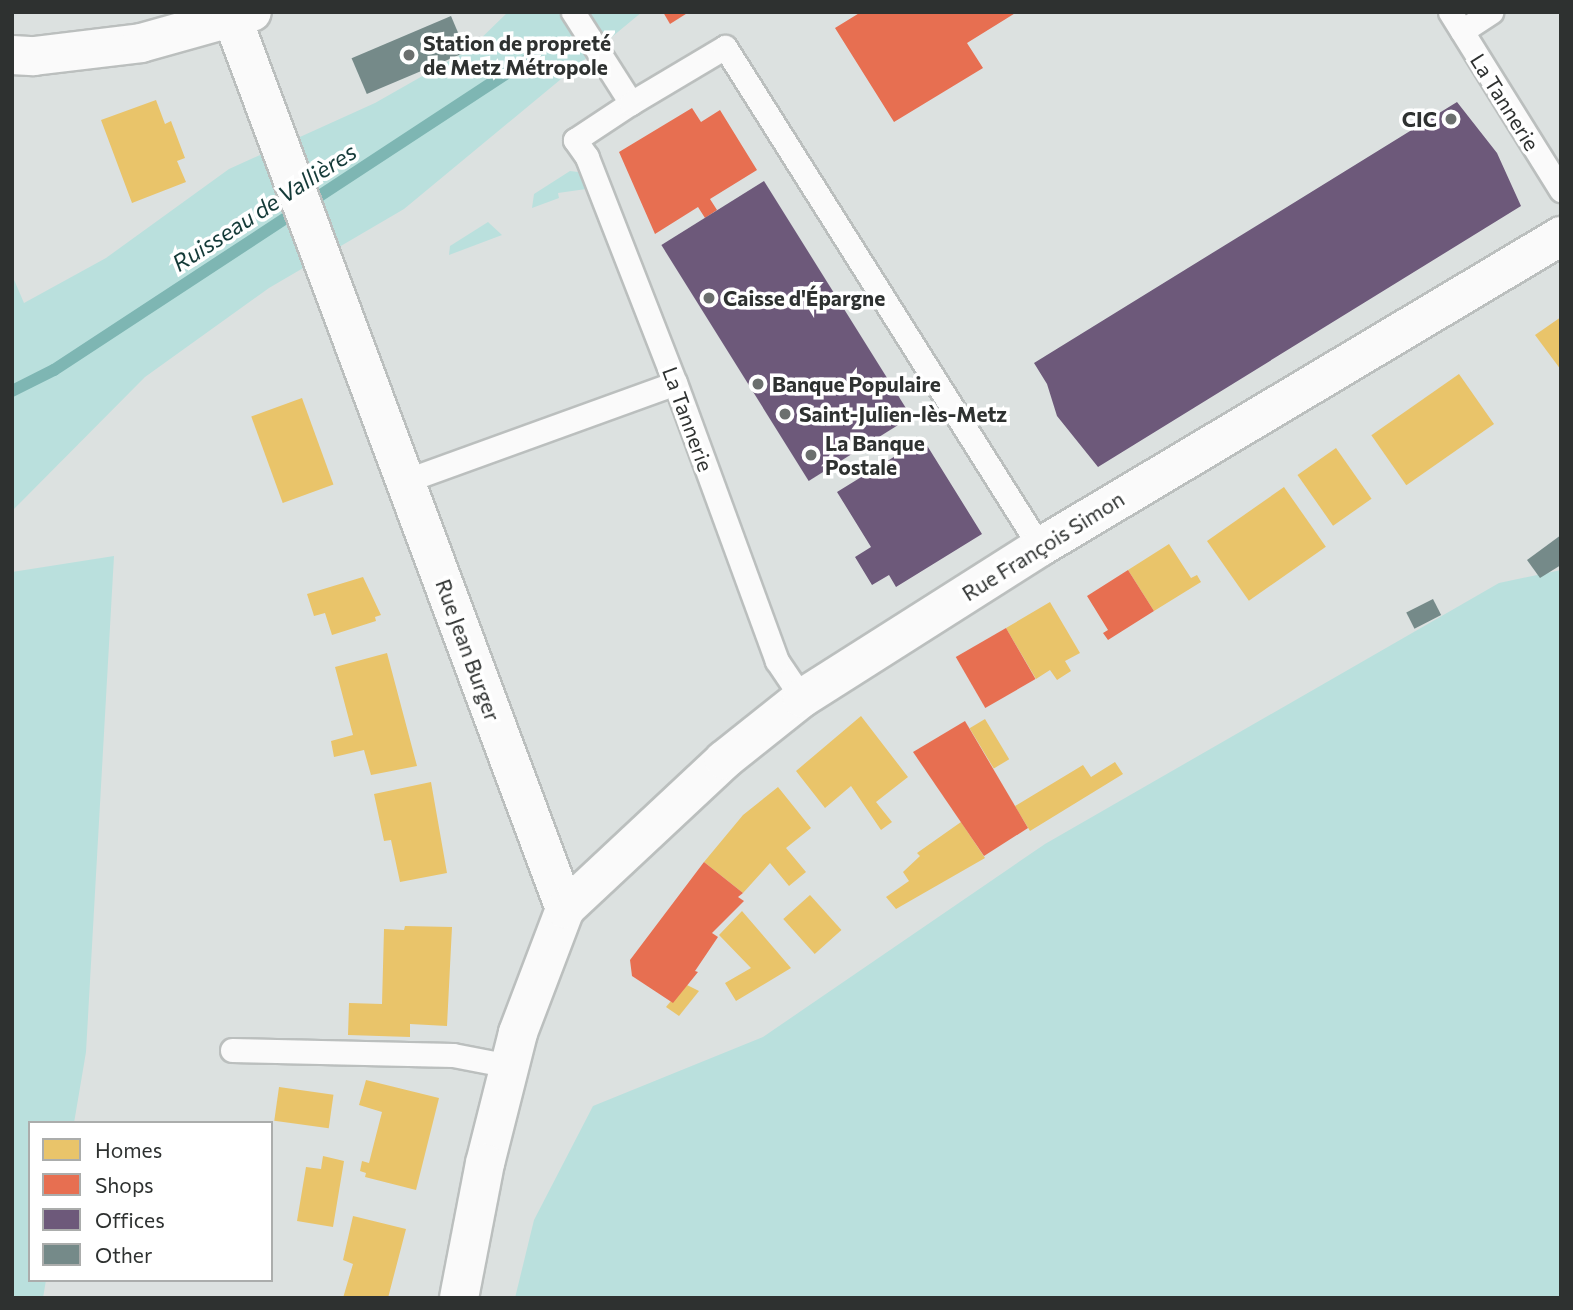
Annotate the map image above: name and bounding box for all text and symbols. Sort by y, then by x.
place label: Station de propreté de Metz Métropole [423,30,611,80]
marker: Station de propreté de Metz Métropole [401,47,417,63]
street label: La Tannerie [1465,49,1545,155]
place label: CIC [1402,106,1437,132]
marker: CIC [1443,111,1459,127]
water label: Ruisseau de Vallières [167,137,361,277]
place label: Caisse d'Épargne [723,285,885,311]
marker: Caisse d'Épargne [701,290,717,306]
street label: La Tannerie [657,363,719,475]
place label: Banque Populaire [772,371,941,397]
marker: Banque Populaire [750,376,766,392]
place label: Saint-Julien-lès-Metz [799,401,1007,427]
marker: Saint-Julien-lès-Metz [777,406,793,422]
place label: La Banque Postale [825,430,925,480]
marker: La Banque Postale [803,447,819,463]
street label: Rue François Simon [957,486,1129,606]
street label: Rue Jean Burger [431,576,505,724]
legend [28,1121,273,1282]
text: Homes [95,1137,162,1162]
text: Shops [95,1172,154,1197]
text: Offices [95,1207,165,1232]
text: Other [95,1242,152,1267]

